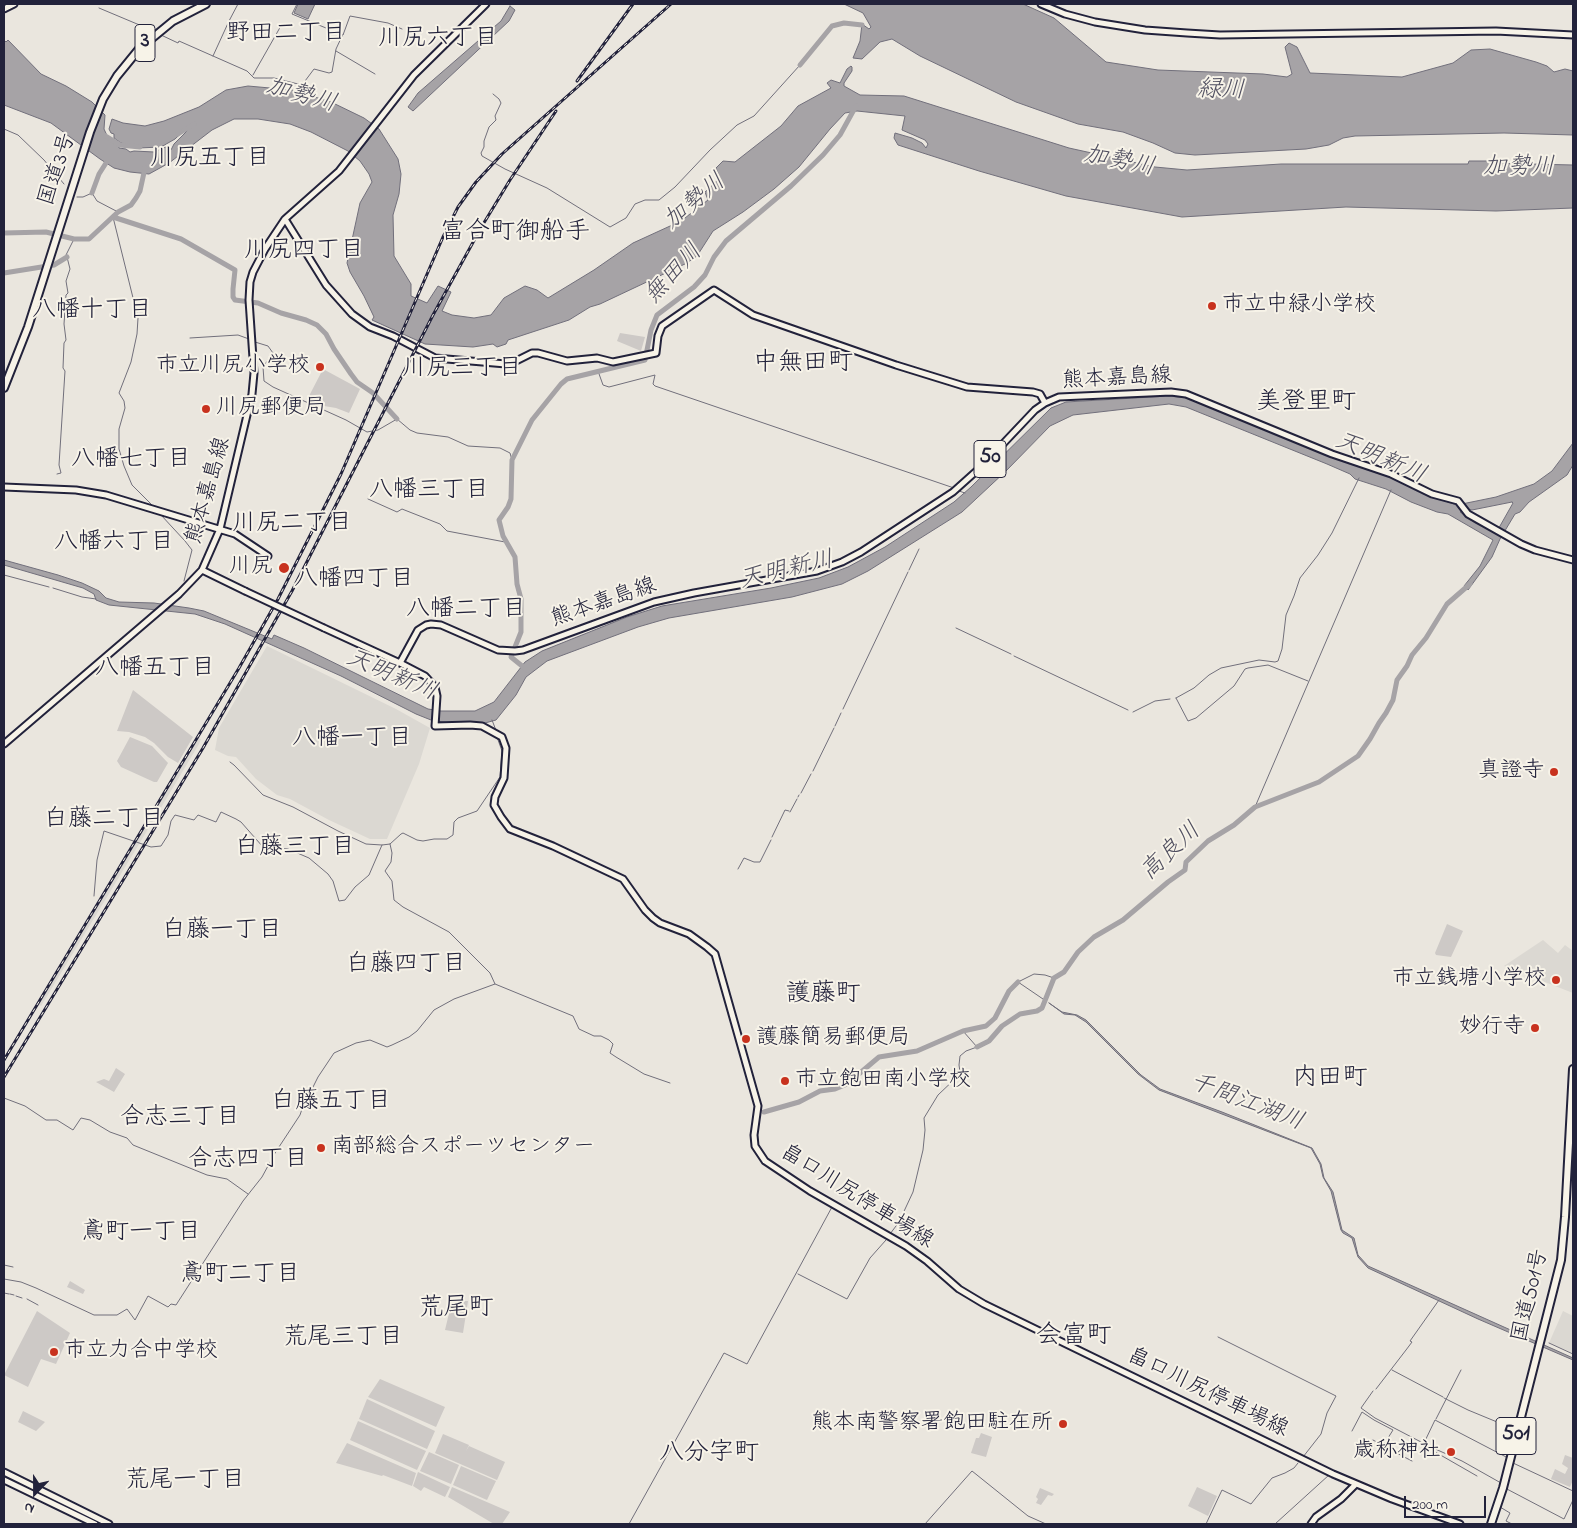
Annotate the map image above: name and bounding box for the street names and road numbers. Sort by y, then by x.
road number: 3 [135,24,155,62]
street label: 国道3号 [35,130,83,210]
street label: 熊本嘉島線 [1061,364,1173,396]
street label: 熊本嘉島線 [182,434,238,548]
road number: 50 [974,440,1006,478]
street label: 熊本嘉島線 [548,574,660,634]
street label: 畠口川尻停車場線 [774,1140,938,1256]
street label: 国道501号 [1508,1247,1556,1345]
street label: 畠口川尻停車場線 [1122,1344,1292,1444]
road number: 501 [1496,1418,1536,1454]

